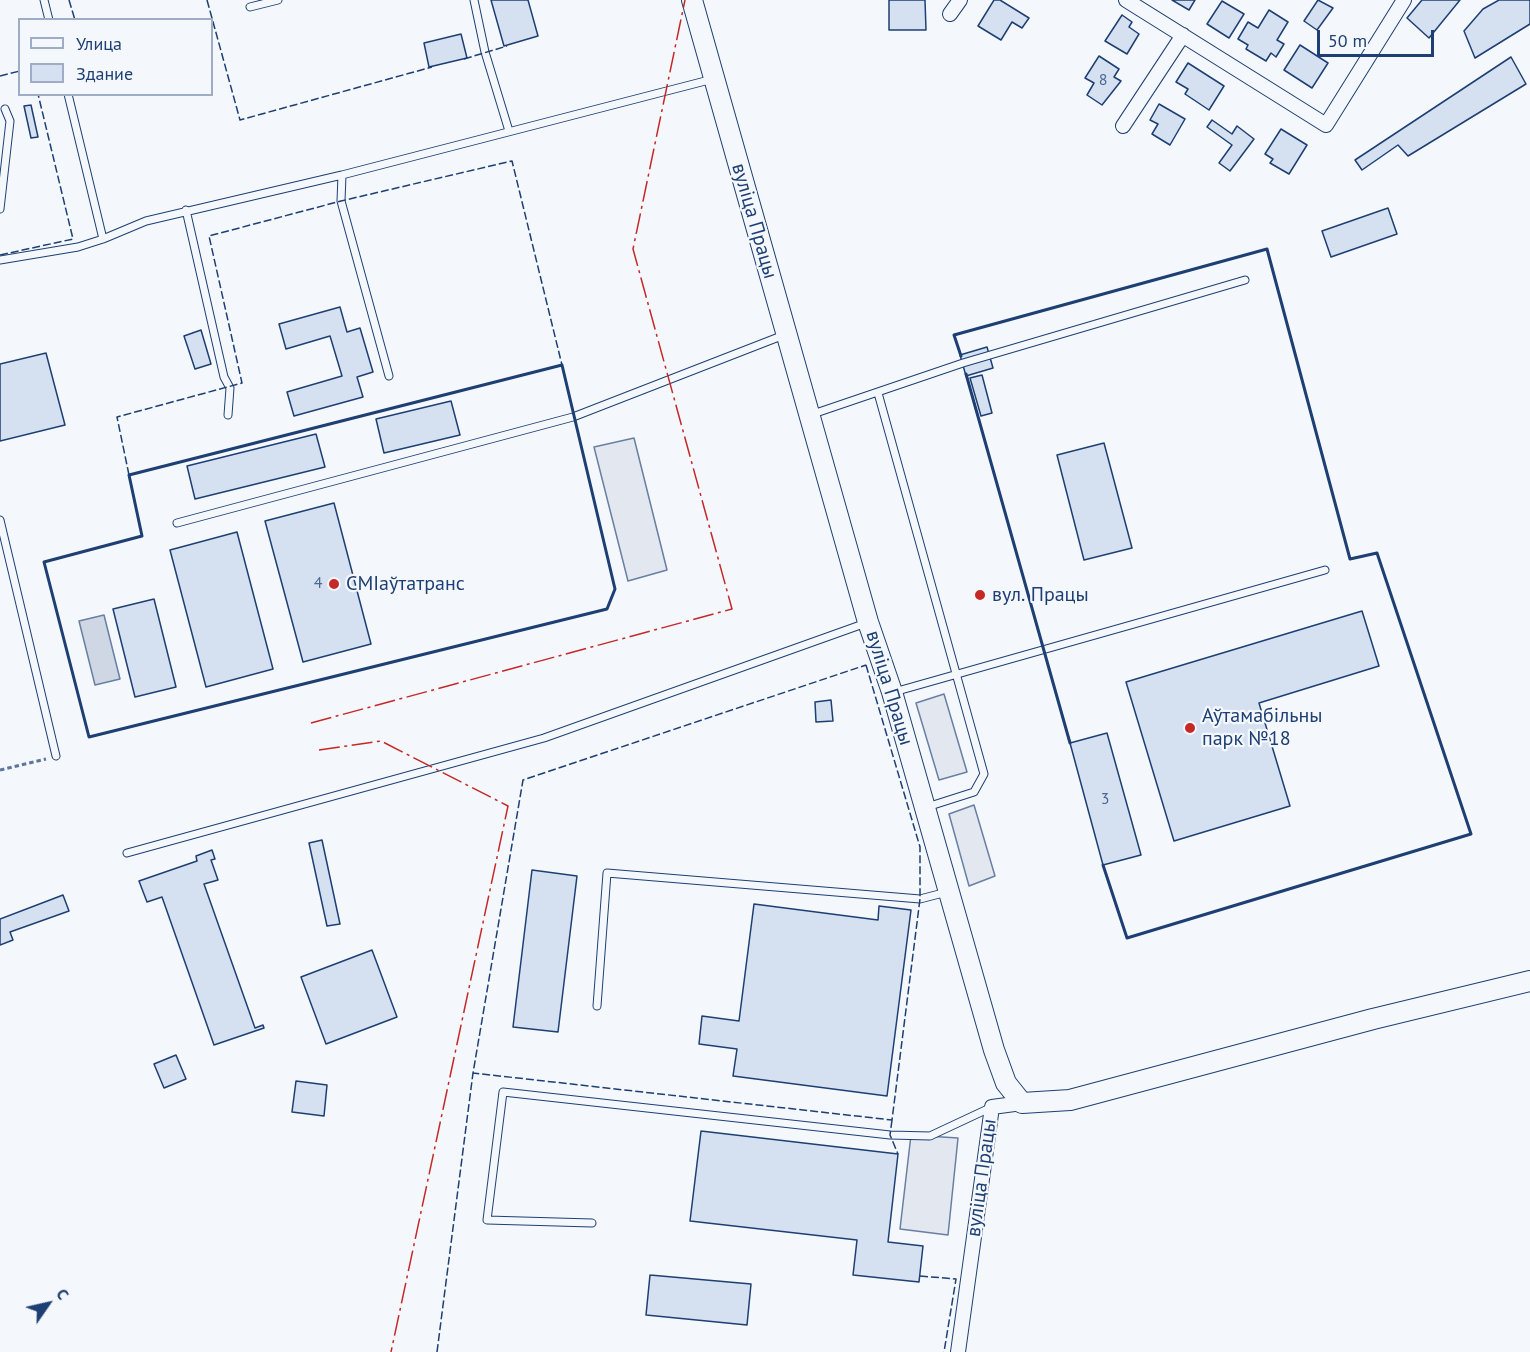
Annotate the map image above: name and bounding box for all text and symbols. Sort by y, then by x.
legend [18,18,213,96]
scale bar [1320,18,1437,56]
text: 50 m [1328,29,1367,52]
text: Улица [76,32,122,55]
text: Здание [76,62,133,85]
house number: 8 [1099,70,1107,90]
street label: вуліца Працы [726,161,782,281]
place label: СМІаўтатранс [346,572,465,596]
house number: 4 [314,573,322,593]
marker: СМІаўтатранс [327,577,341,591]
place label: вул. Працы [992,583,1089,607]
marker: вул. Працы [973,588,987,602]
street label: вуліца Працы [860,628,918,748]
place label: Аўтамабільны парк №18 [1202,704,1322,751]
marker: Аўтамабільны парк №18 [1183,721,1197,735]
house number: 3 [1101,789,1109,809]
street label: вуліца Працы [962,1118,1002,1238]
north arrow [18,1274,78,1334]
text: С [52,1285,74,1303]

